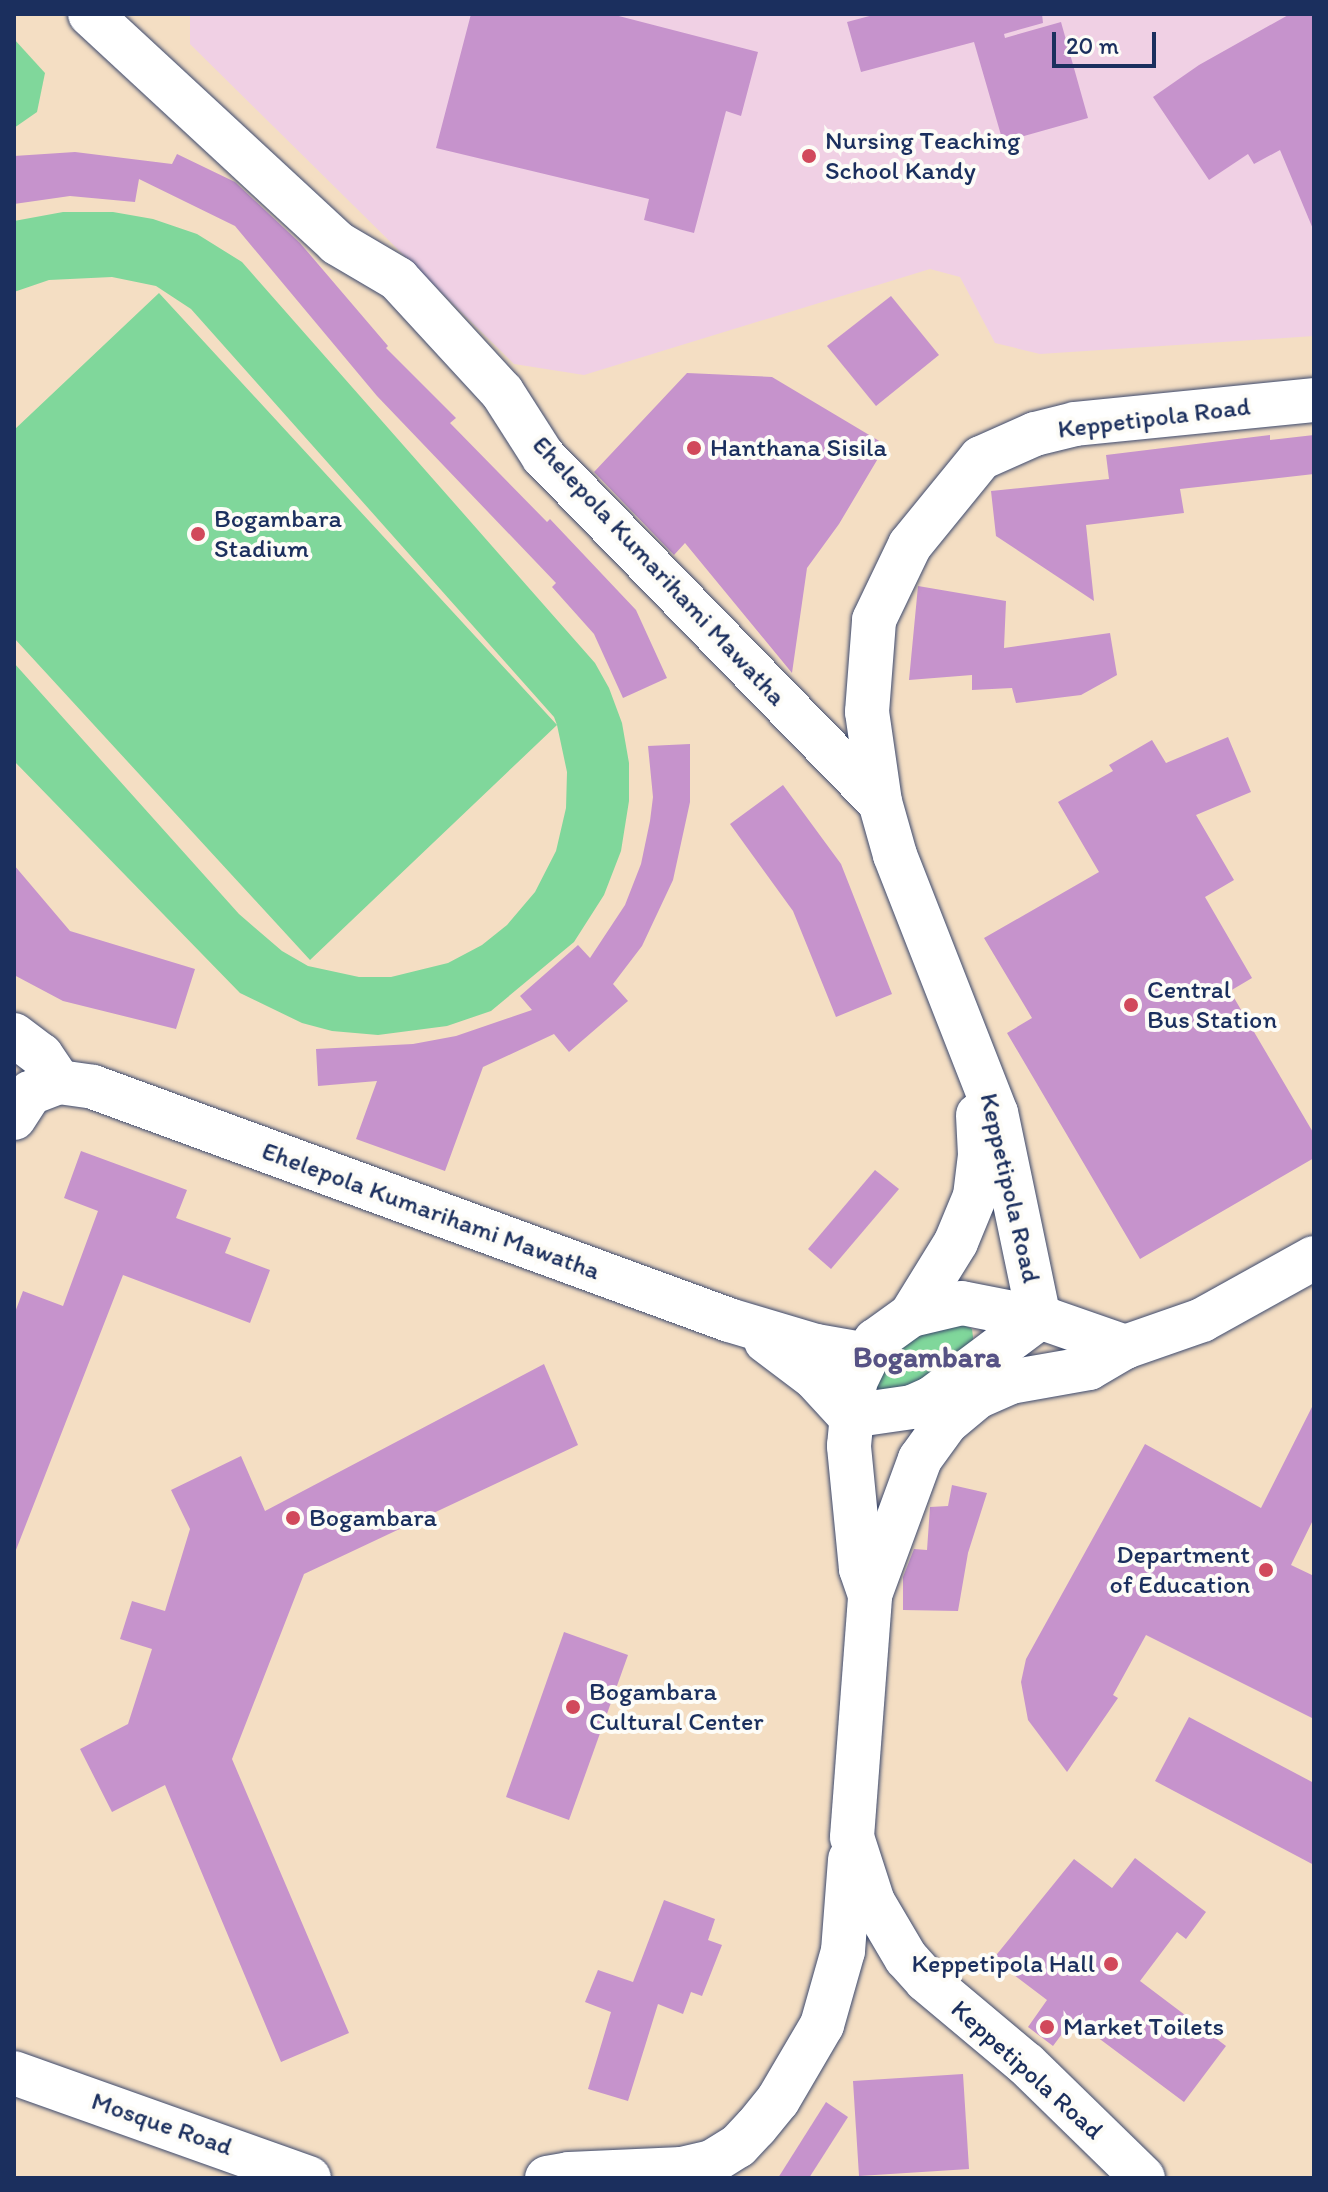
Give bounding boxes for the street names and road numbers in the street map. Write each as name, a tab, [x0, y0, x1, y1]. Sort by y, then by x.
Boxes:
street label: Keppetipola Road	[1056, 391, 1252, 445]
street label: Ehelepola Kumarihami Mawatha	[525, 429, 793, 713]
street label: Keppetipola Road	[973, 1090, 1047, 1286]
street label: Ehelepola Kumarihami Mawatha	[257, 1135, 605, 1287]
street label: Keppetipola Road	[945, 1994, 1109, 2146]
street label: Mosque Road	[87, 2085, 237, 2163]

